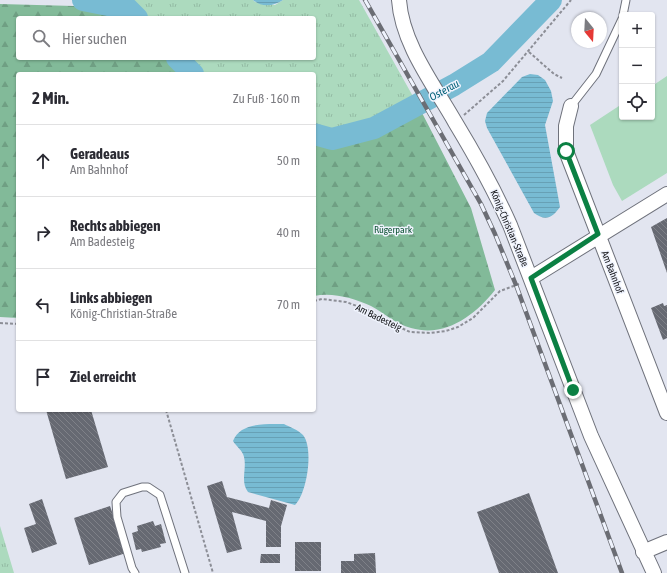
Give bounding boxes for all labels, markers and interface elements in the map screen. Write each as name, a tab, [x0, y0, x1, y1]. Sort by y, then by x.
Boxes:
north arrow	[571, 12, 607, 48]
map controls	[619, 12, 655, 120]
button: +	[619, 12, 655, 48]
search box	[16, 16, 316, 60]
icon: search	[30, 27, 52, 49]
text: Hier suchen	[62, 30, 127, 47]
button: −	[619, 48, 655, 84]
water label: Osterau	[427, 77, 461, 103]
button: locate	[619, 84, 655, 120]
text: 2 Min.	[32, 88, 69, 108]
text: Zu Fuß · 160 m	[233, 91, 300, 106]
route start	[557, 142, 575, 160]
text: Geradeaus	[70, 145, 129, 162]
icon: ahead	[32, 150, 54, 172]
text: 50 m	[277, 153, 300, 168]
text: Am Bahnhof	[70, 162, 128, 177]
street label: König-Christian-Straße	[488, 188, 531, 269]
text: Rechts abbiegen	[70, 217, 160, 234]
icon: right	[32, 222, 54, 244]
park label: Rügerpark	[374, 224, 413, 235]
text: 40 m	[277, 225, 300, 240]
text: Am Badesteig	[70, 234, 134, 249]
street label: Am Bahnhof	[599, 249, 626, 295]
text: Links abbiegen	[70, 289, 152, 306]
icon: left	[32, 294, 54, 316]
text: 70 m	[277, 297, 300, 312]
street label: Am Badesteig	[354, 302, 404, 334]
text: König-Christian-Straße	[70, 306, 177, 321]
icon: arrive	[32, 366, 54, 388]
text: Ziel erreicht	[70, 368, 136, 385]
route end	[564, 381, 582, 399]

